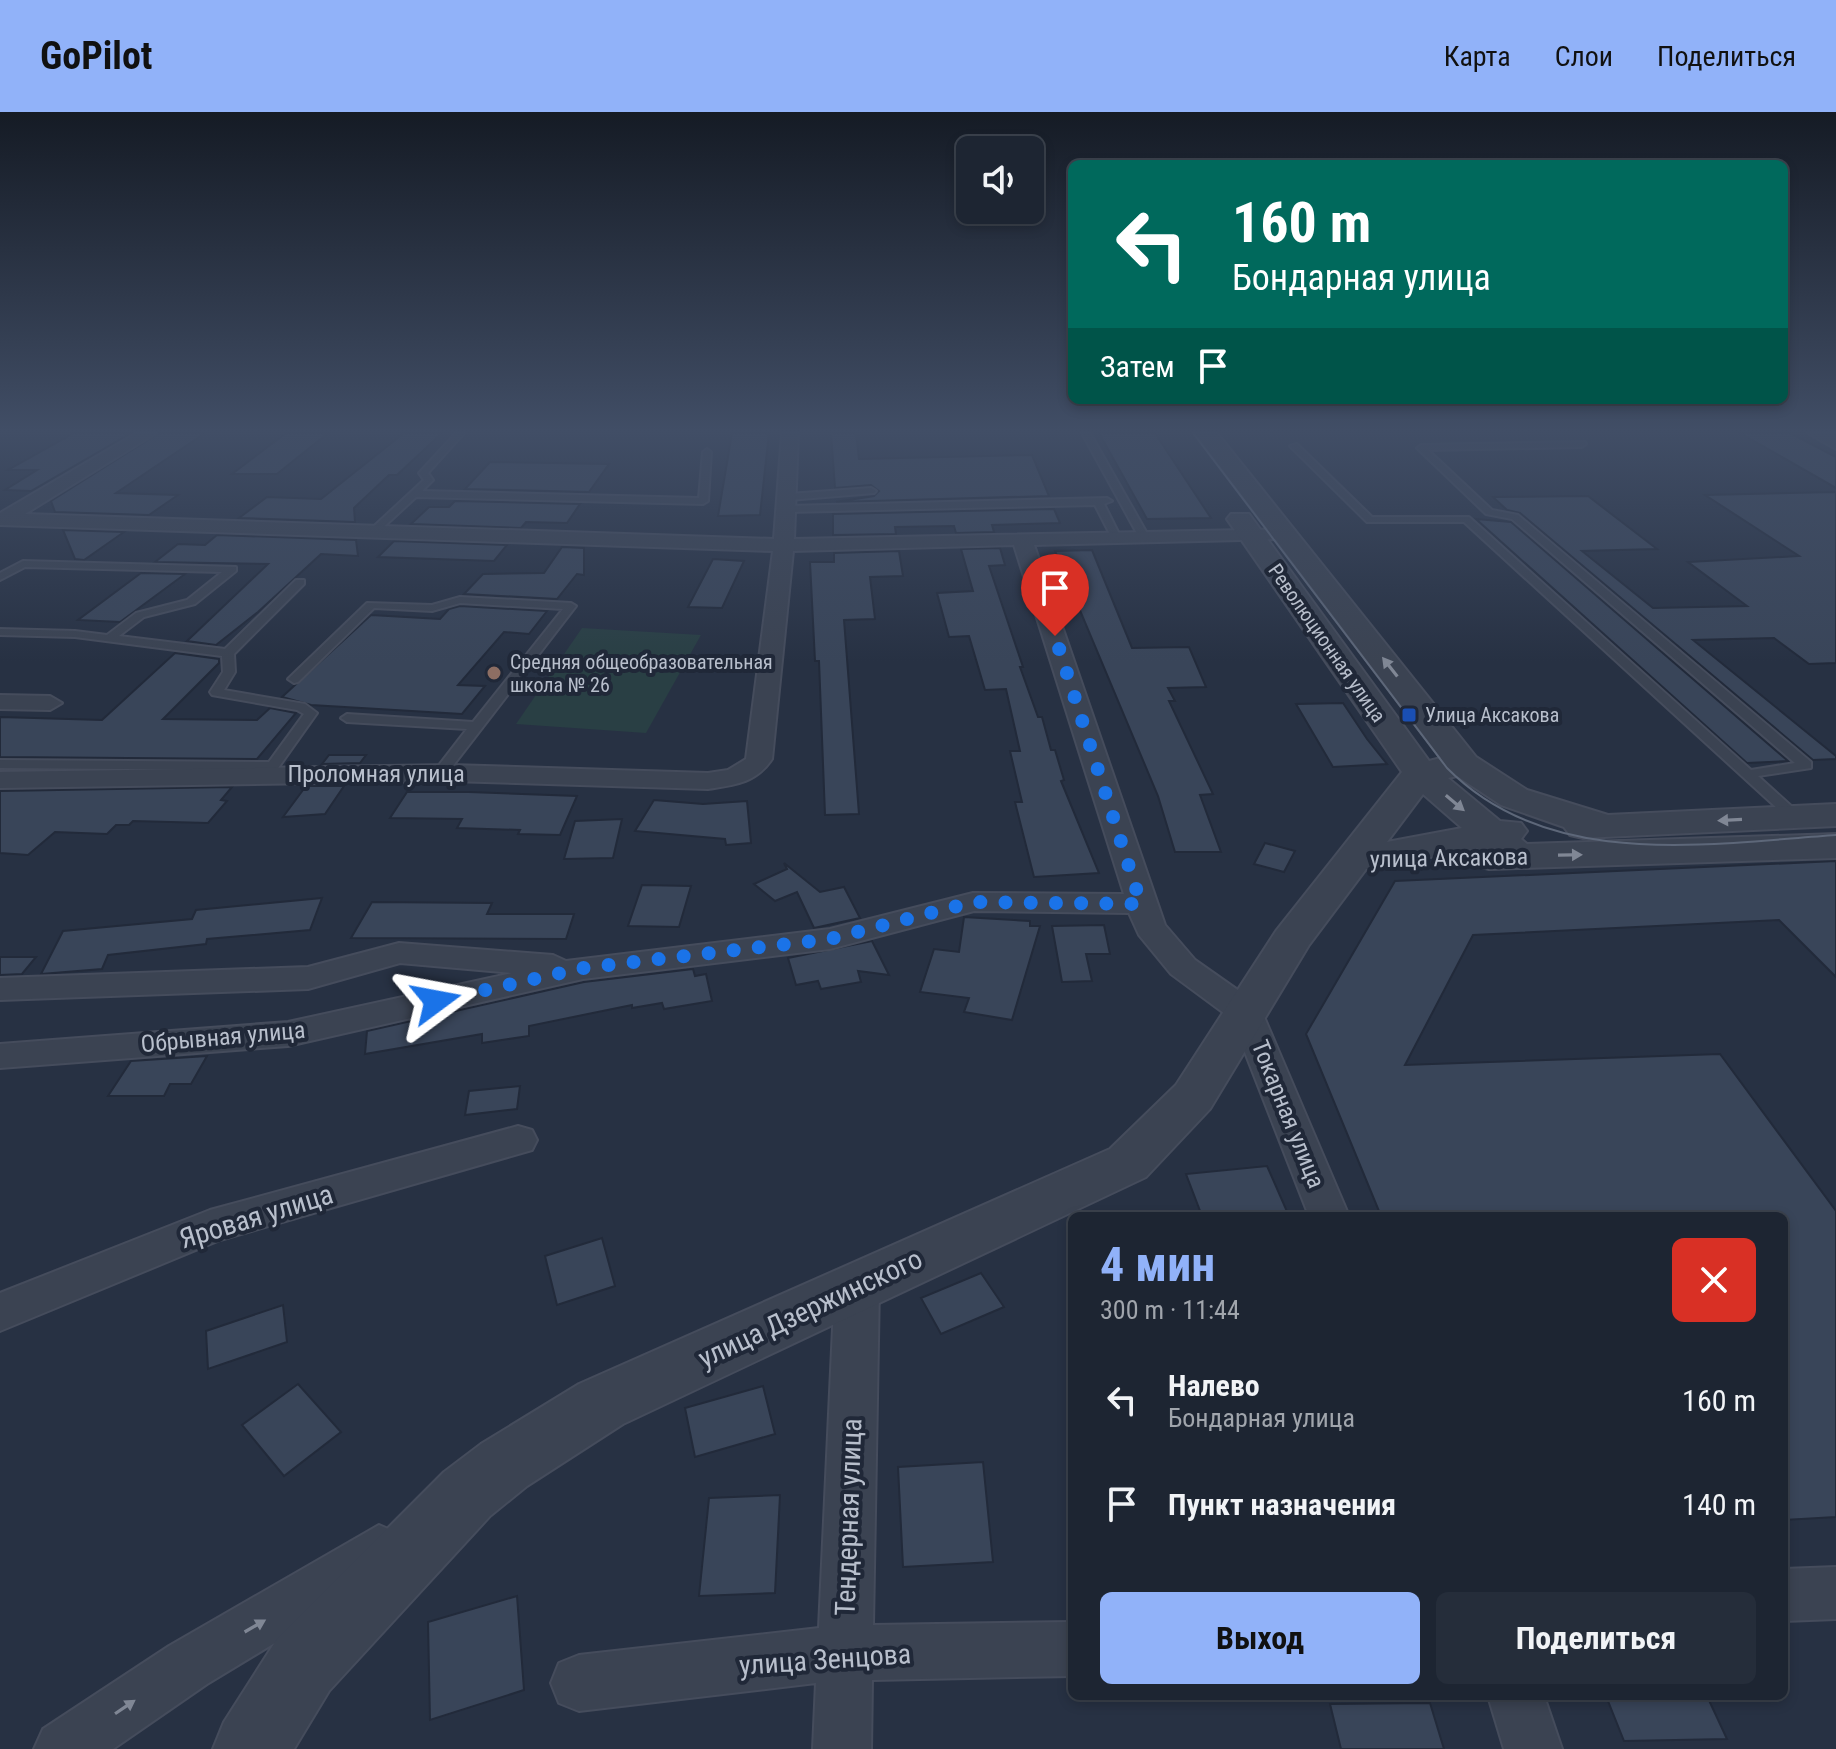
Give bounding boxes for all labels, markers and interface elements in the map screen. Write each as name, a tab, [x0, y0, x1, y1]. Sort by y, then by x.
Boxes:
text: GoPilot	[40, 34, 152, 78]
text: Карта	[1444, 40, 1511, 73]
text: Слои	[1555, 40, 1613, 73]
text: Поделиться	[1657, 40, 1796, 73]
map controls	[956, 136, 1044, 224]
button: sound	[956, 136, 1044, 224]
text: 160 m	[1232, 190, 1371, 256]
icon: left	[1100, 192, 1204, 296]
text: Бондарная улица	[1232, 257, 1491, 299]
icon: arrive	[1191, 344, 1235, 388]
text: Затем	[1100, 349, 1175, 384]
pin	[1021, 554, 1089, 636]
street label: Революционная улица	[1263, 559, 1391, 727]
icon: arrive	[1033, 566, 1077, 610]
place label: Средняя общеобразовательная школа № 26	[510, 650, 773, 697]
one-way arrow	[1382, 657, 1399, 677]
marker: Средняя общеобразовательная школа № 26	[485, 664, 503, 682]
place label: Улица Аксакова	[1425, 703, 1559, 727]
marker: Улица Аксакова	[1400, 706, 1418, 724]
street label: Проломная улица	[287, 760, 465, 788]
one-way arrow	[1445, 794, 1465, 811]
one-way arrow	[1717, 813, 1742, 826]
street label: улица Аксакова	[1370, 843, 1528, 873]
one-way arrow	[1558, 849, 1583, 862]
position arrow	[394, 959, 478, 1043]
street label: Обрывная улица	[140, 1016, 306, 1058]
street label: Токарная улица	[1246, 1036, 1330, 1192]
street label: Яровая улица	[175, 1177, 337, 1255]
text: 4 мин	[1100, 1236, 1215, 1293]
button: close	[1672, 1238, 1756, 1322]
street label: улица Дзержинского	[693, 1242, 927, 1375]
text: 300 m · 11:44	[1100, 1295, 1240, 1325]
text: Налево	[1168, 1368, 1260, 1403]
icon: left	[1100, 1378, 1144, 1422]
text: 160 m	[1682, 1383, 1756, 1418]
text: Бондарная улица	[1168, 1403, 1355, 1433]
street label: Тендерная улица	[829, 1418, 868, 1616]
icon: arrive	[1100, 1482, 1144, 1526]
text: Пункт назначения	[1168, 1487, 1396, 1522]
text: 140 m	[1682, 1487, 1756, 1522]
button: Выход	[1100, 1592, 1420, 1684]
button: Поделиться	[1436, 1592, 1756, 1684]
one-way arrow	[244, 1619, 266, 1633]
street label: улица Зенцова	[738, 1637, 912, 1682]
one-way arrow	[115, 1700, 136, 1715]

